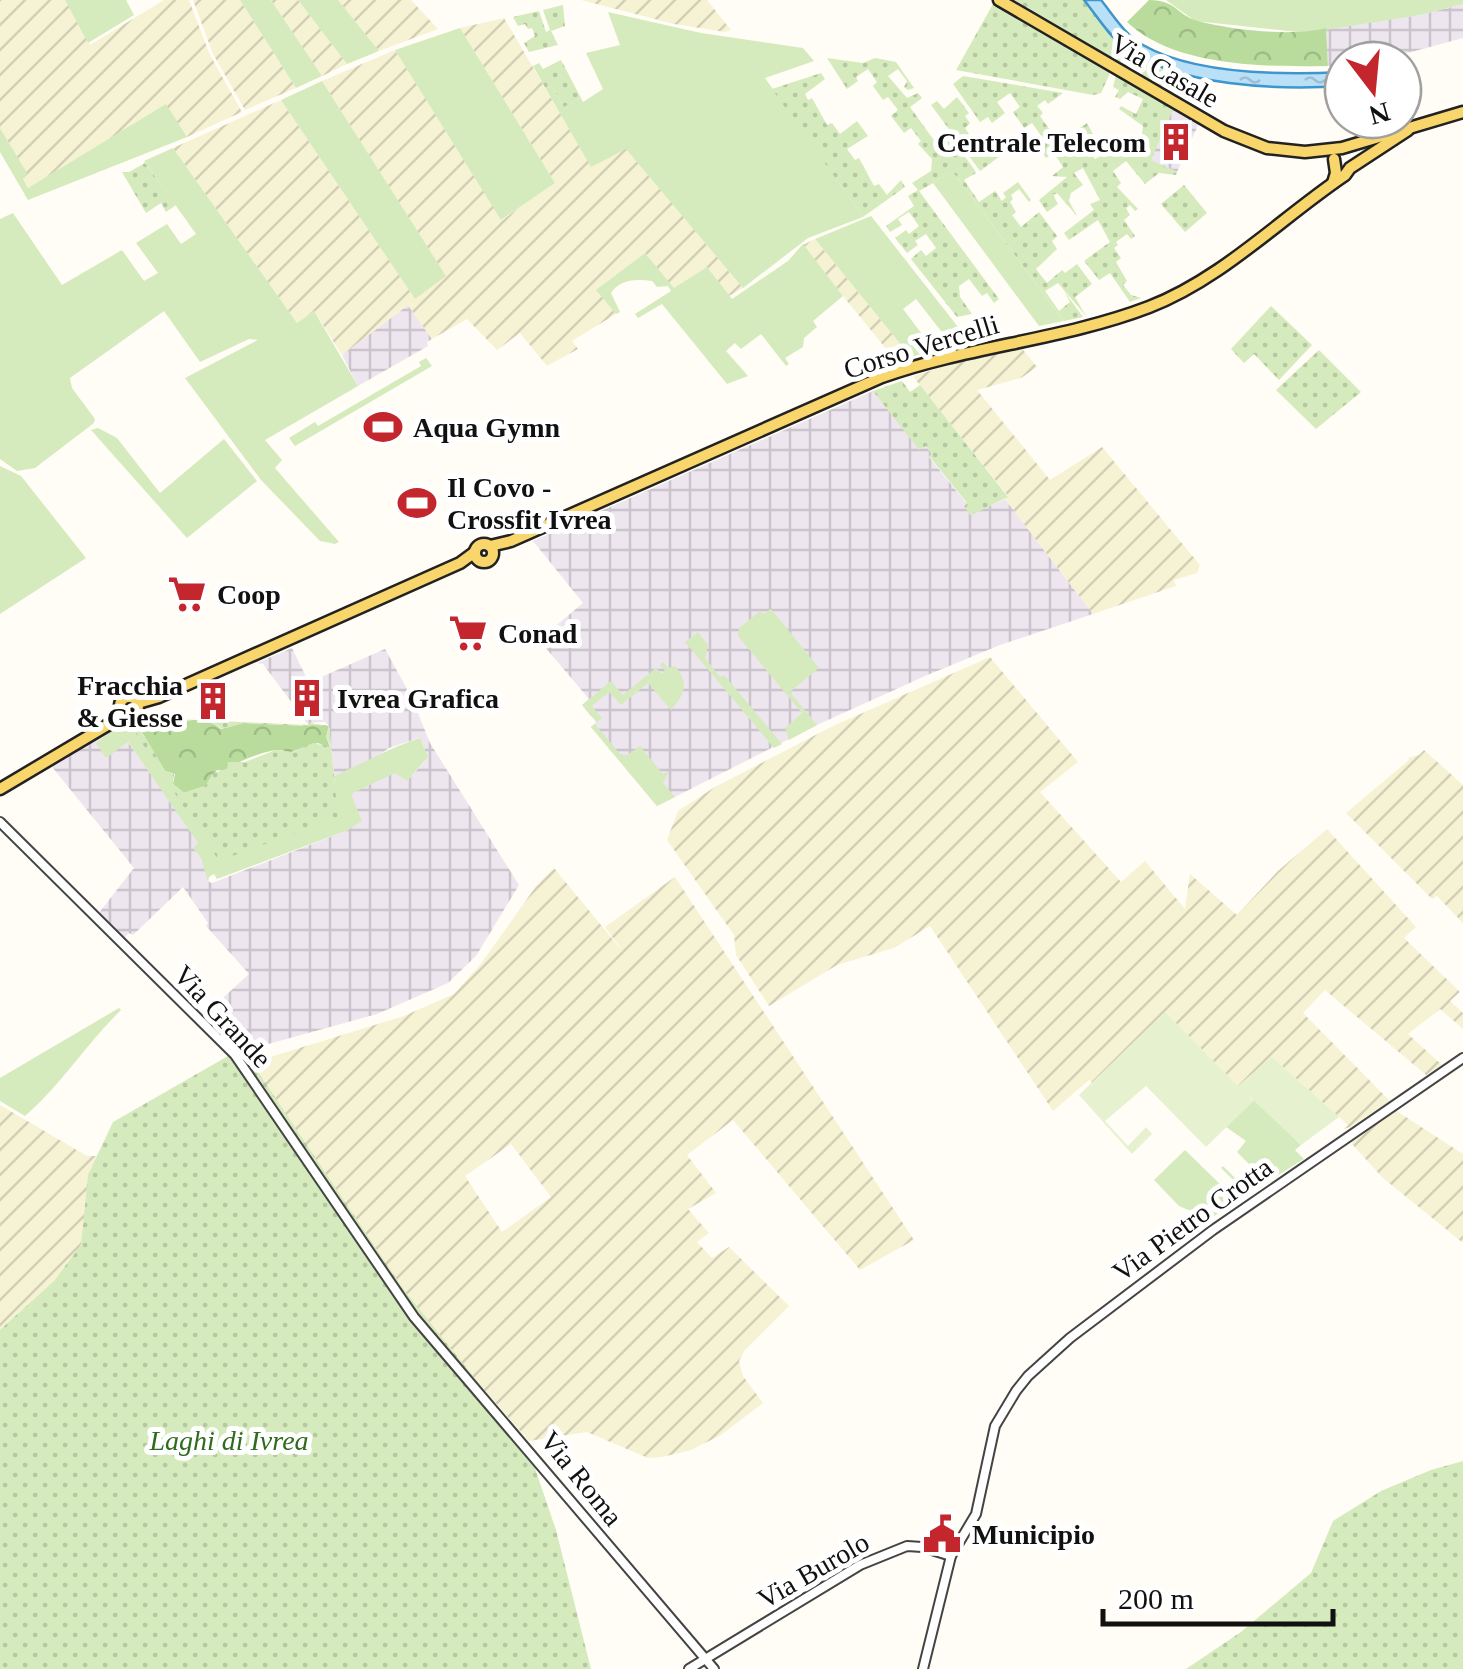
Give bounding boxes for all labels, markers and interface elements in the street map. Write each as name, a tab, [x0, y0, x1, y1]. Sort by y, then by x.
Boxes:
street label: Via Casale	[1105, 27, 1225, 114]
north arrow	[1323, 40, 1423, 140]
text: N	[1366, 96, 1394, 131]
building icon: Centrale Telecom	[1155, 121, 1197, 163]
place label: Centrale Telecom	[937, 127, 1146, 158]
street label: Corso Vercelli	[840, 308, 1003, 385]
sports icon: Aqua Gymn	[362, 406, 404, 448]
place label: Aqua Gymn	[413, 412, 560, 443]
place label: Il Covo - Crossfit Ivrea	[447, 472, 612, 535]
sports icon: Il Covo - Crossfit Ivrea	[396, 482, 438, 524]
supermarket icon: Coop	[166, 573, 208, 615]
place label: Coop	[217, 579, 281, 610]
supermarket icon: Conad	[447, 612, 489, 654]
place label: Conad	[498, 618, 578, 649]
place label: Fracchia & Giesse	[76, 670, 183, 733]
building icon: Ivrea Grafica	[286, 677, 328, 719]
building icon: Fracchia & Giesse	[192, 680, 234, 722]
place label: Ivrea Grafica	[337, 683, 499, 714]
street label: Via Grande	[168, 959, 278, 1074]
street label: Via Pietro Crotta	[1106, 1151, 1279, 1288]
park label: Laghi di Ivrea	[148, 1425, 309, 1456]
street label: Via Roma	[534, 1425, 629, 1532]
public building icon: Municipio	[921, 1513, 963, 1555]
place label: Municipio	[972, 1519, 1095, 1550]
street label: Via Burolo	[752, 1526, 874, 1615]
scale bar	[1103, 1564, 1333, 1626]
text: 200 m	[1118, 1582, 1194, 1615]

